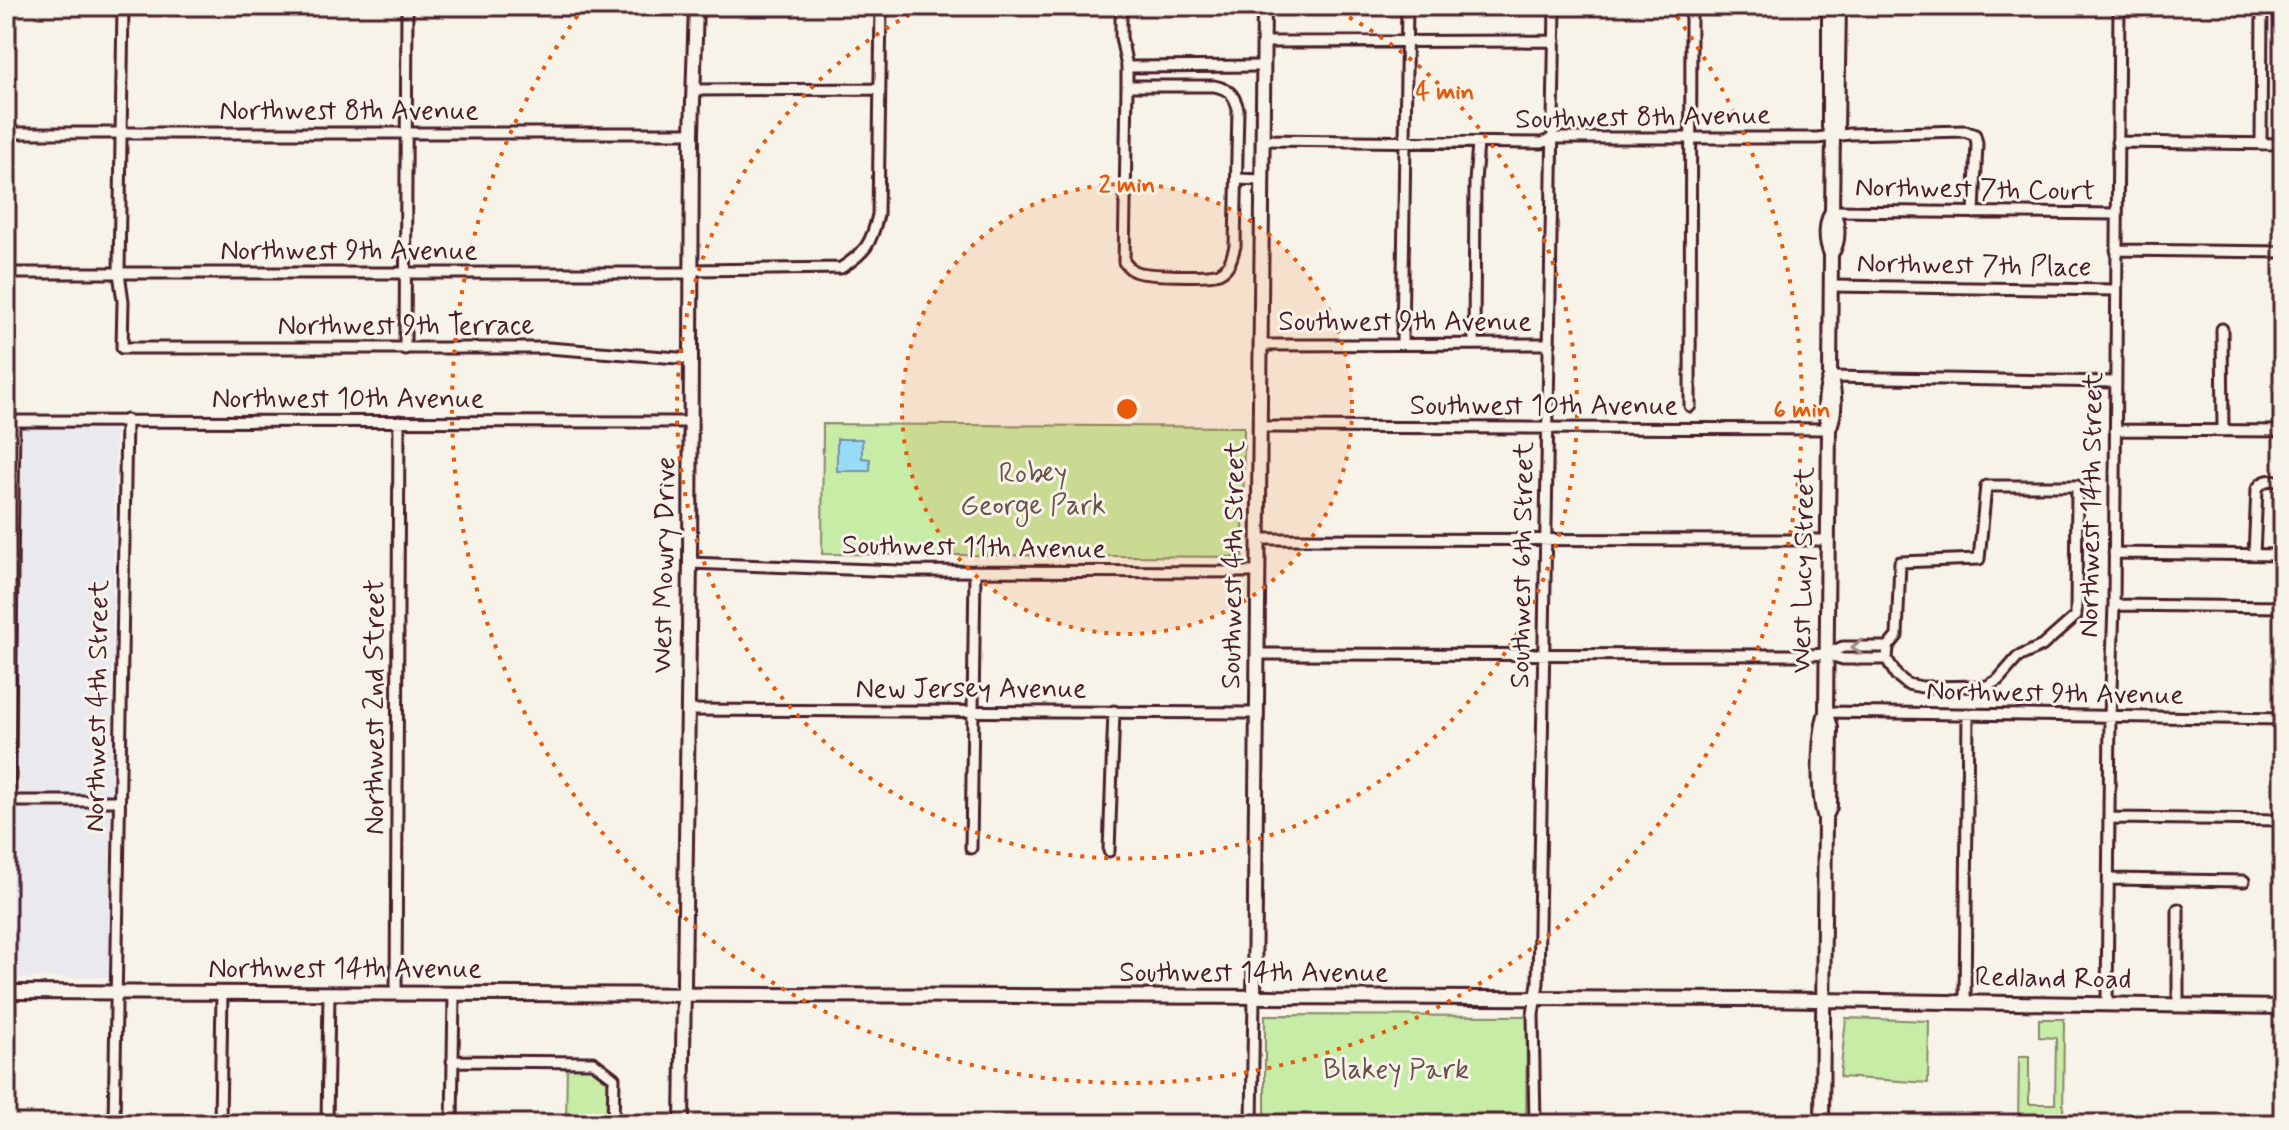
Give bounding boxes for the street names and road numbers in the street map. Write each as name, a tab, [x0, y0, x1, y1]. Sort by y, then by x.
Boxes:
street label: Northwest 8th Avenue	[219, 93, 479, 130]
street label: Southwest 8th Avenue	[1515, 97, 1771, 139]
street label: Northwest 7th Court	[1854, 169, 2096, 211]
street label: Northwest 9th Avenue	[220, 233, 478, 270]
street label: Northwest 7th Place	[1856, 245, 2092, 287]
street label: Southwest 9th Avenue	[1278, 304, 1532, 341]
street label: Northwest 9th Terrace	[278, 308, 534, 345]
street label: Northwest 14th Street	[2071, 371, 2113, 638]
street label: Northwest 10th Avenue	[212, 381, 484, 418]
street label: Southwest 10th Avenue	[1410, 388, 1678, 425]
street label: Southwest 4th Street	[1213, 440, 1255, 690]
street label: Southwest 6th Street	[1502, 441, 1544, 689]
street label: West Mowry Drive	[645, 456, 685, 674]
street label: West Lucy Street	[1784, 466, 1824, 674]
street label: Southwest 11th Avenue	[842, 527, 1106, 569]
street label: Northwest 4th Street	[77, 579, 119, 833]
street label: Northwest 2nd Street	[357, 579, 394, 835]
street label: New Jersey Avenue	[855, 671, 1087, 708]
street label: Northwest 9th Avenue	[1926, 673, 2184, 715]
street label: Northwest 14th Avenue	[208, 951, 482, 988]
street label: Southwest 14th Avenue	[1119, 955, 1389, 992]
street label: Redland Road	[1974, 959, 2132, 999]

